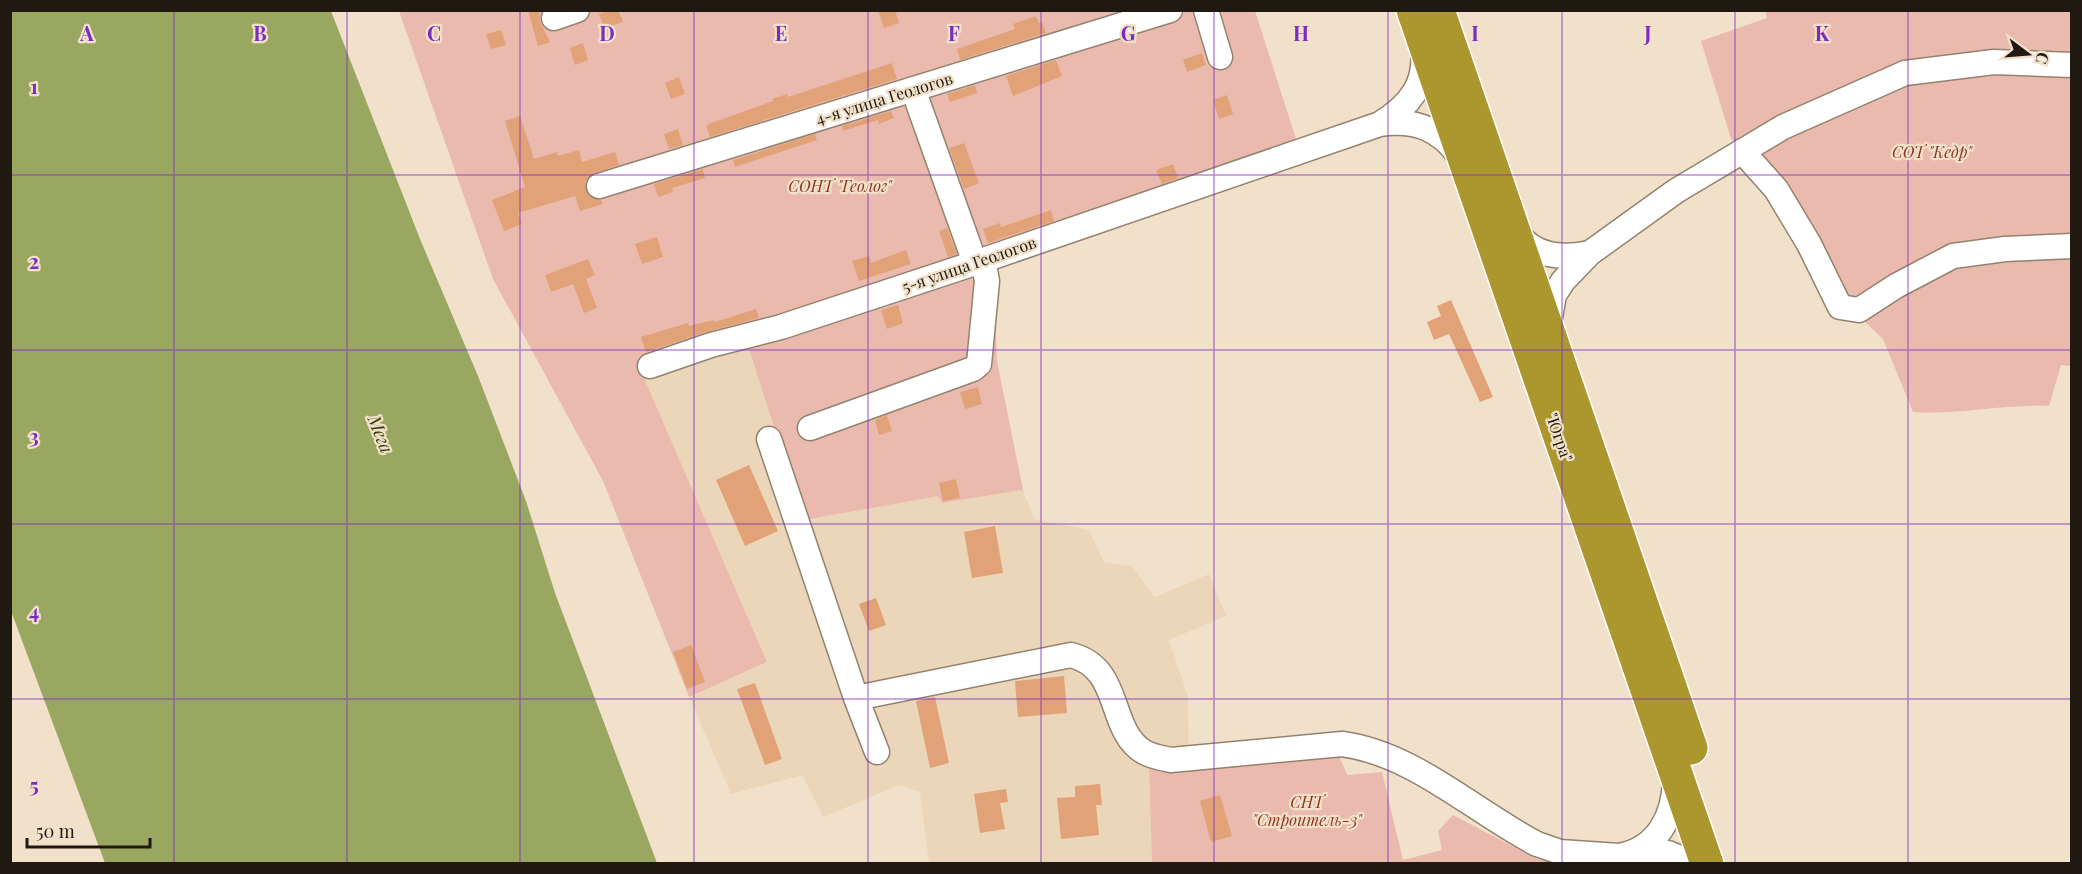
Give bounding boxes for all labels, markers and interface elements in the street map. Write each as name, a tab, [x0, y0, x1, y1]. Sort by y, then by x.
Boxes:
text: A	[79, 19, 94, 46]
text: B	[253, 19, 267, 46]
text: C	[427, 19, 441, 46]
text: D	[599, 19, 615, 46]
text: E	[775, 19, 787, 46]
text: F	[948, 19, 960, 46]
text: G	[1121, 19, 1136, 46]
text: H	[1293, 19, 1309, 46]
text: I	[1471, 19, 1479, 46]
text: J	[1643, 19, 1652, 46]
text: K	[1815, 19, 1830, 46]
north arrow	[1998, 24, 2058, 84]
text: С	[2031, 50, 2055, 67]
street label: 4-я улица Геологов	[813, 67, 955, 129]
text: 1	[30, 72, 38, 99]
park label: СОТ "Кедр"	[1892, 141, 1973, 162]
park label: СОНТ "Геолог"	[788, 175, 893, 196]
street label: 5-я улица Геологов	[899, 231, 1039, 297]
text: 2	[29, 247, 39, 274]
street label: "Югра"	[1542, 410, 1578, 464]
water label: Мега	[362, 411, 399, 457]
text: 3	[29, 422, 39, 449]
text: 4	[29, 597, 39, 624]
text: 5	[29, 771, 39, 798]
park label: СНТ "Строитель-3"	[1252, 791, 1363, 830]
scale bar	[27, 811, 150, 849]
text: 50 m	[36, 819, 75, 843]

